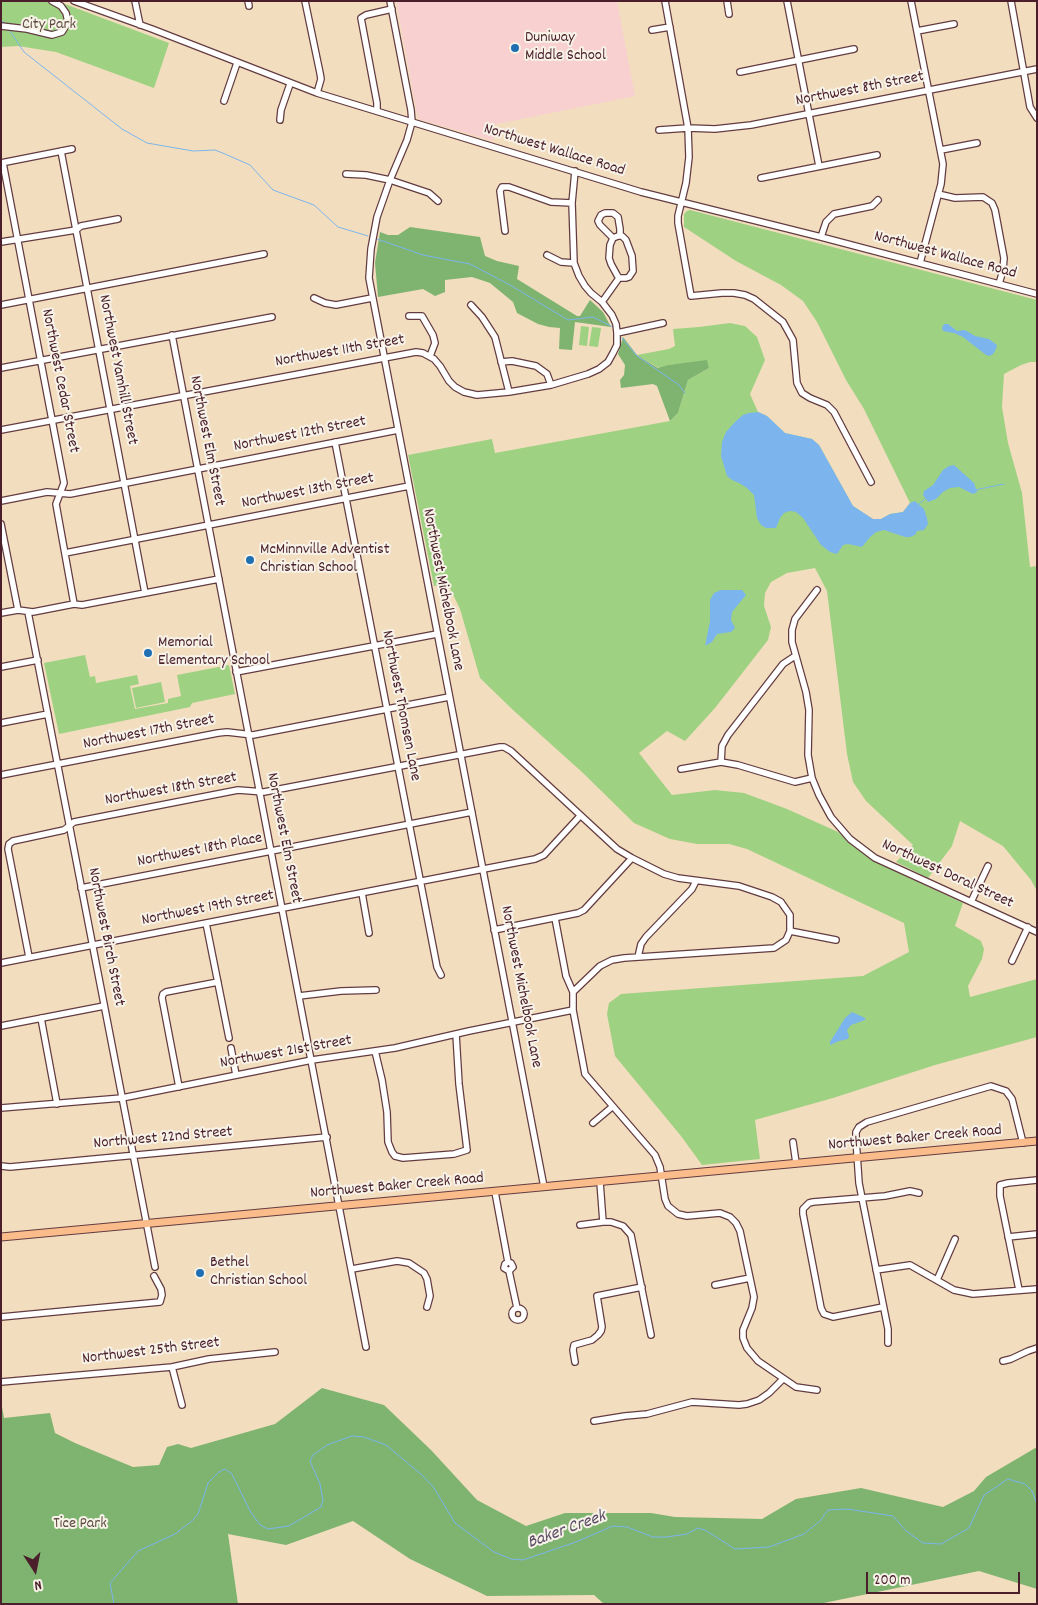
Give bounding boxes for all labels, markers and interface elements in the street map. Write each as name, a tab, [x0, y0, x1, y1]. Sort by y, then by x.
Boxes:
park label: City Park	[22, 16, 76, 36]
place label: Duniway Middle School	[525, 29, 606, 67]
marker: Duniway Middle School	[509, 42, 521, 54]
street label: Northwest 8th Street	[794, 68, 926, 112]
street label: Northwest Wallace Road	[481, 120, 627, 182]
street label: Northwest Wallace Road	[872, 228, 1018, 284]
street label: Northwest Yamhill Street	[93, 293, 141, 447]
street label: Northwest Cedar Street	[36, 307, 82, 455]
street label: Northwest 11th Street	[274, 331, 406, 373]
street label: Northwest Elm Street	[184, 374, 228, 508]
street label: Northwest 12th Street	[232, 413, 368, 457]
street label: Northwest 13th Street	[240, 470, 376, 514]
street label: Northwest Michelbook Lane	[417, 507, 467, 673]
place label: McMinnville Adventist Christian School	[260, 541, 390, 579]
marker: McMinnville Adventist Christian School	[244, 554, 256, 566]
street label: Northwest Thomsen Lane	[376, 629, 424, 783]
place label: Memorial Elementary School	[158, 634, 270, 672]
marker: Memorial Elementary School	[142, 647, 154, 659]
street label: Northwest 17th Street	[82, 711, 216, 755]
street label: Northwest 18th Street	[104, 769, 238, 811]
street label: Northwest Elm Street	[261, 771, 305, 905]
street label: Northwest 18th Place	[136, 829, 264, 873]
street label: Northwest Doral Street	[878, 836, 1016, 914]
street label: Northwest Birch Street	[82, 866, 128, 1008]
street label: Northwest 19th Street	[140, 887, 276, 931]
street label: Northwest Michelbook Lane	[495, 904, 545, 1070]
street label: Northwest 21st Street	[219, 1032, 353, 1074]
street label: Northwest Baker Creek Road	[827, 1122, 1003, 1156]
street label: Northwest 22nd Street	[93, 1123, 233, 1155]
street label: Northwest Baker Creek Road	[309, 1170, 485, 1204]
place label: Bethel Christian School	[210, 1254, 307, 1292]
marker: Bethel Christian School	[194, 1267, 206, 1279]
street label: Northwest 25th Street	[81, 1334, 221, 1370]
water label: Baker Creek	[525, 1507, 609, 1555]
park label: Tice Park	[53, 1515, 107, 1535]
north arrow	[10, 1545, 60, 1595]
scale bar	[868, 1562, 1022, 1594]
text: 200 m	[874, 1570, 911, 1592]
text: N	[33, 1574, 43, 1595]

